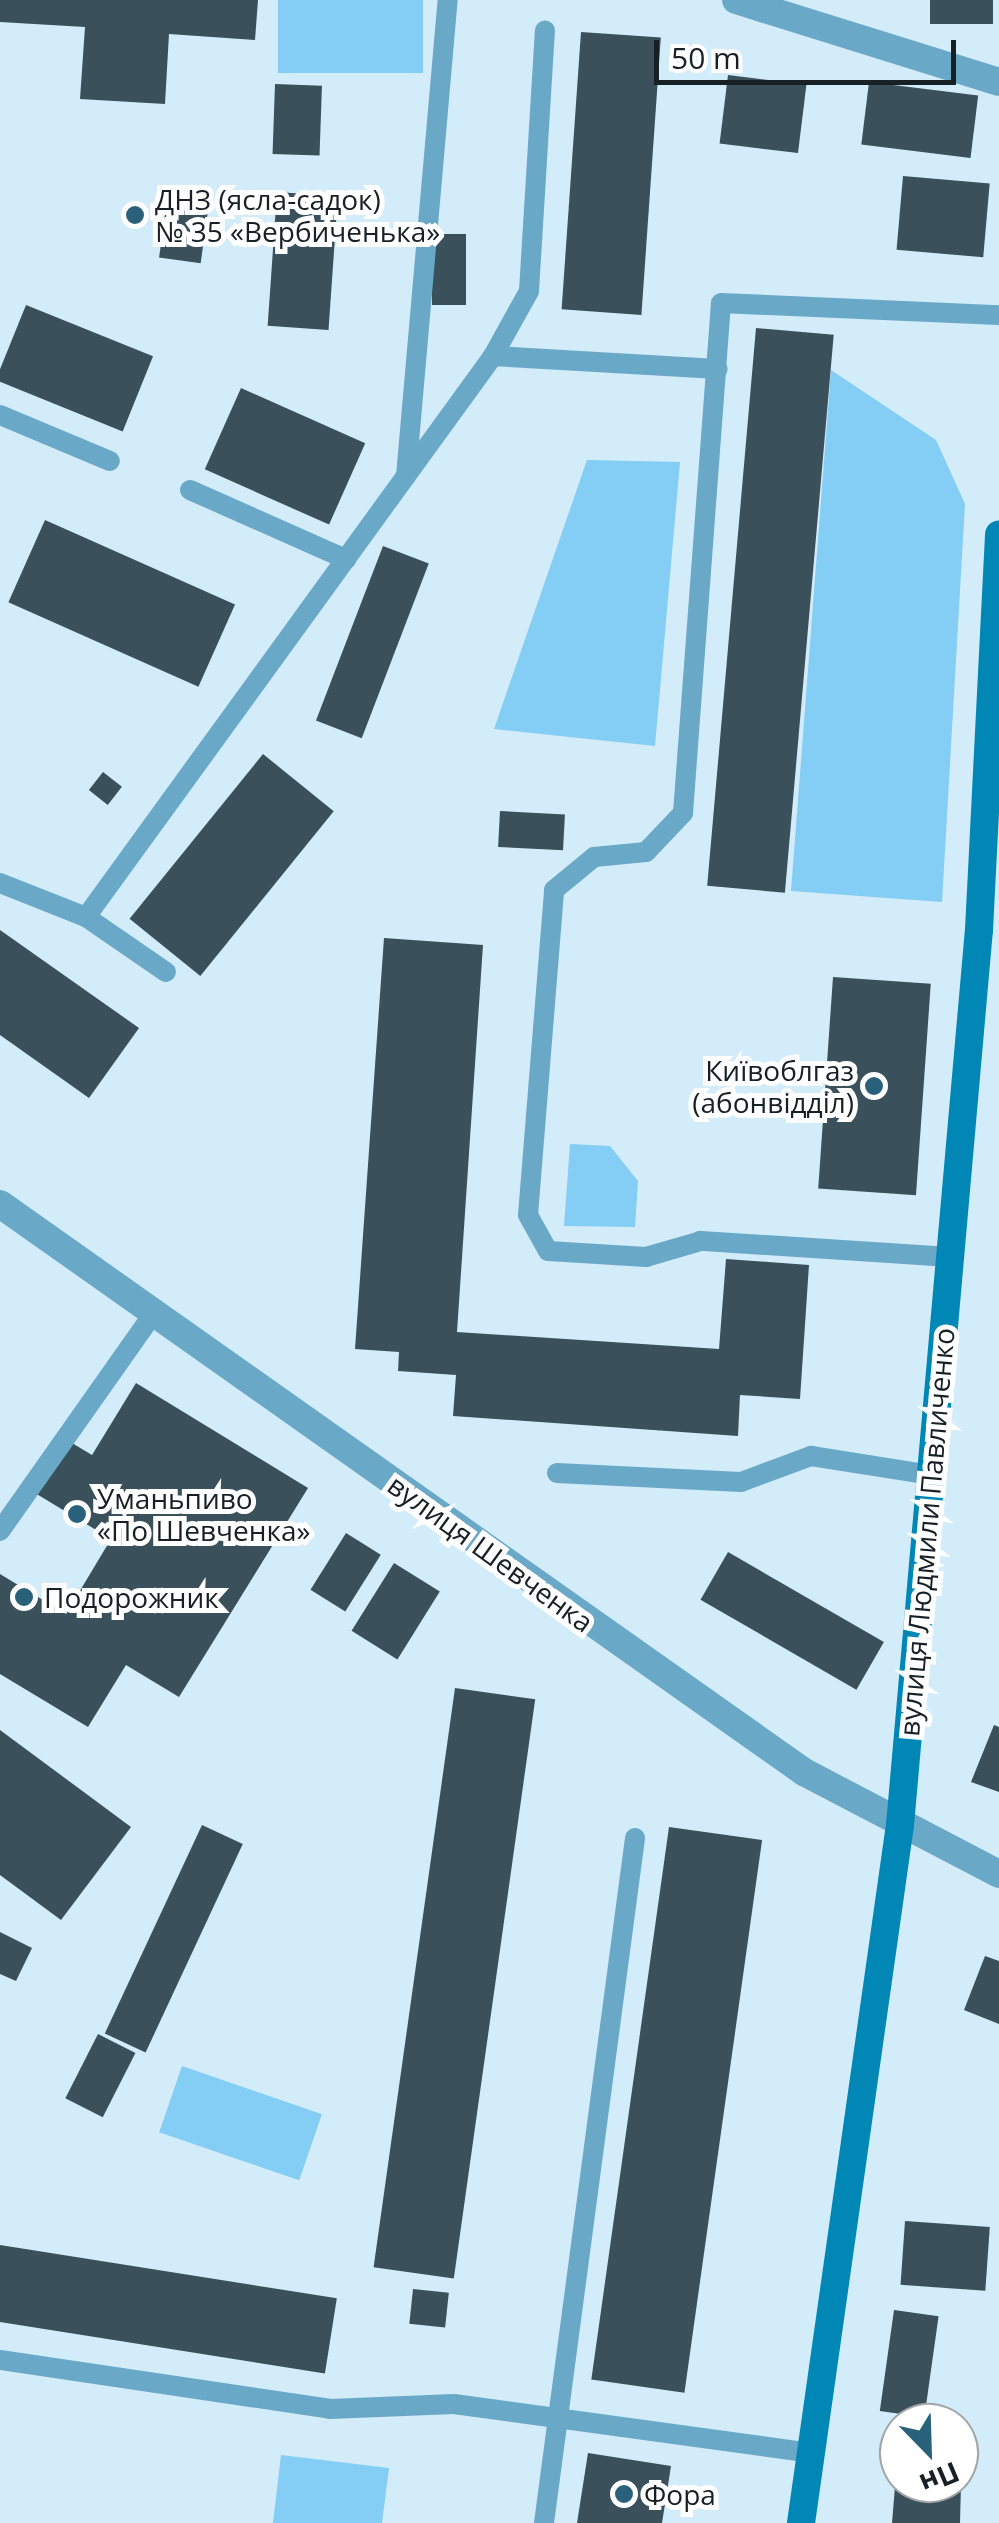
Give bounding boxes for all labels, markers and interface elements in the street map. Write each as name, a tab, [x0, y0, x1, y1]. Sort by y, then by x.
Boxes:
scale bar	[659, 20, 962, 82]
text: 50 m	[671, 37, 741, 78]
place label: ДНЗ (ясла-садок) № 35 «Вербиченька»	[155, 182, 440, 248]
marker: ДНЗ (ясла-садок) № 35 «Вербиченька»	[124, 204, 146, 226]
place label: Київоблгаз (абонвідділ)	[692, 1053, 854, 1119]
marker: Київоблгаз (абонвідділ)	[863, 1075, 885, 1097]
street label: вулиця Людмили Павличенко	[891, 1326, 961, 1738]
street label: вулиця Шевченка	[382, 1467, 600, 1639]
place label: Уманьпиво «По Шевченка»	[97, 1481, 310, 1547]
marker: Уманьпиво «По Шевченка»	[66, 1503, 88, 1525]
place label: Подорожник	[44, 1580, 219, 1614]
marker: Подорожник	[13, 1586, 35, 1608]
north arrow	[879, 2403, 979, 2503]
text: Пн	[914, 2454, 966, 2504]
place label: Фора	[644, 2477, 716, 2511]
marker: Фора	[613, 2483, 635, 2505]

